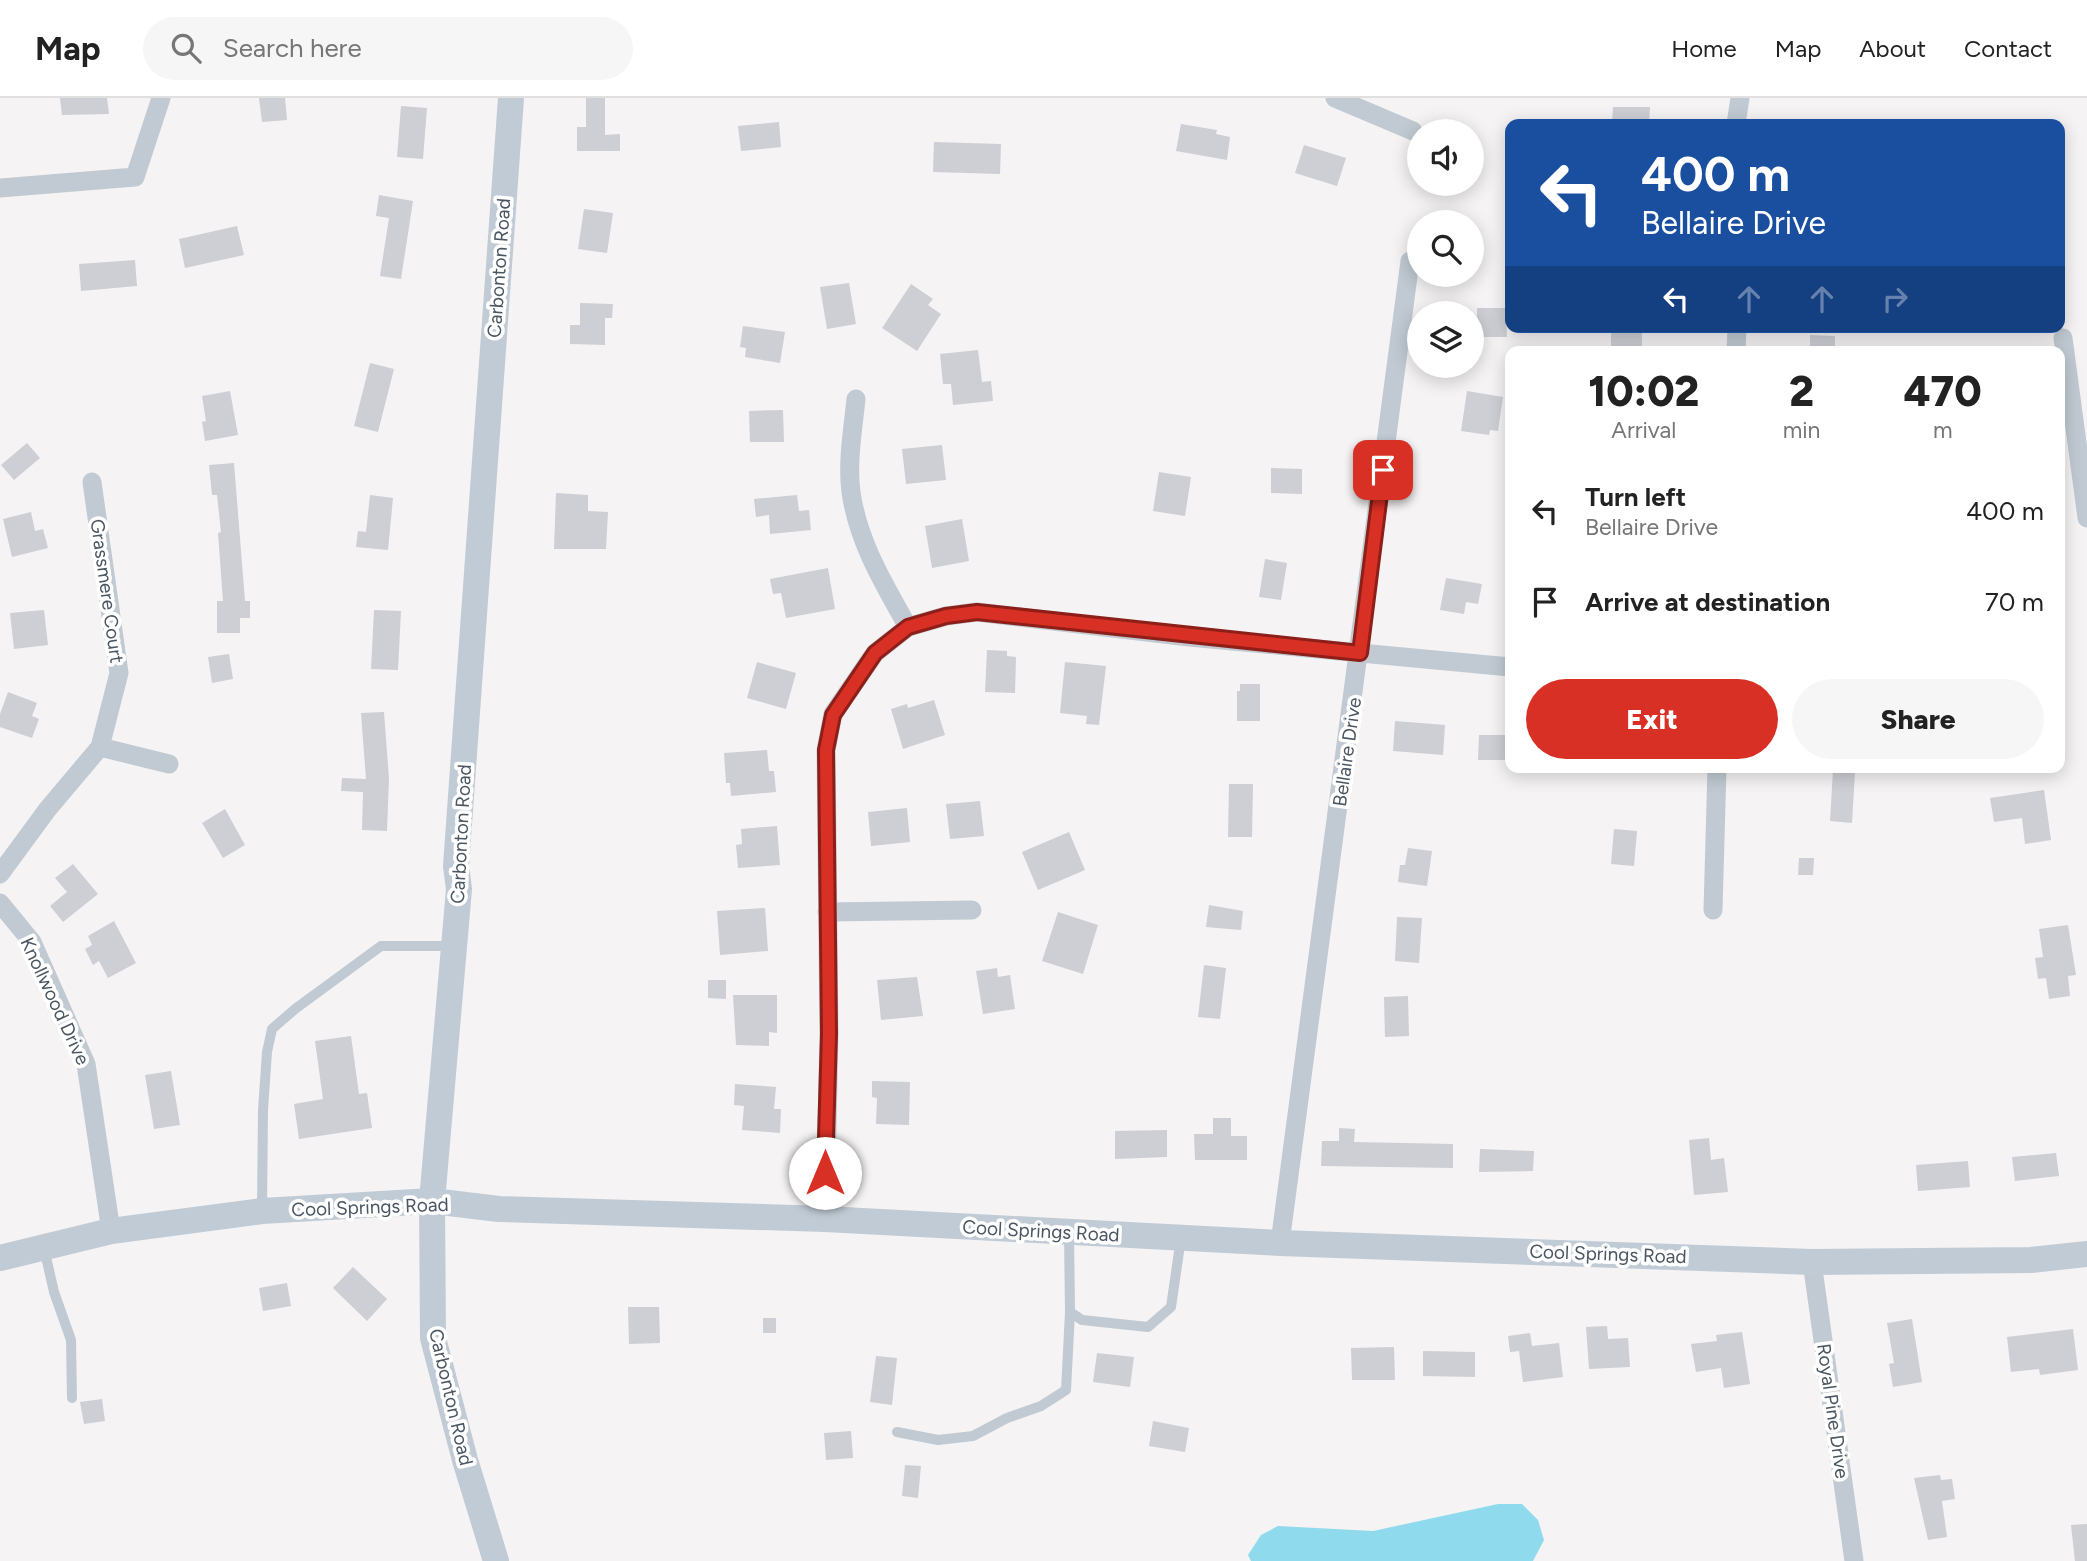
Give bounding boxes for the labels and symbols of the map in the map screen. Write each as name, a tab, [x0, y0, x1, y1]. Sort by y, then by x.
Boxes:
street label: Carbonton Road	[483, 197, 515, 339]
pin	[1353, 440, 1413, 500]
street label: Grassmere Court	[86, 517, 128, 665]
street label: Bellaire Drive	[1328, 696, 1366, 808]
street label: Carbonton Road	[446, 764, 476, 904]
street label: Knollwood Drive	[15, 934, 95, 1068]
position arrow	[788, 1136, 862, 1210]
street label: Cool Springs Road	[291, 1193, 449, 1221]
street label: Cool Springs Road	[962, 1215, 1120, 1247]
street label: Cool Springs Road	[1529, 1240, 1687, 1268]
street label: Carbonton Road	[424, 1326, 478, 1468]
street label: Royal Pine Drive	[1812, 1342, 1854, 1480]

